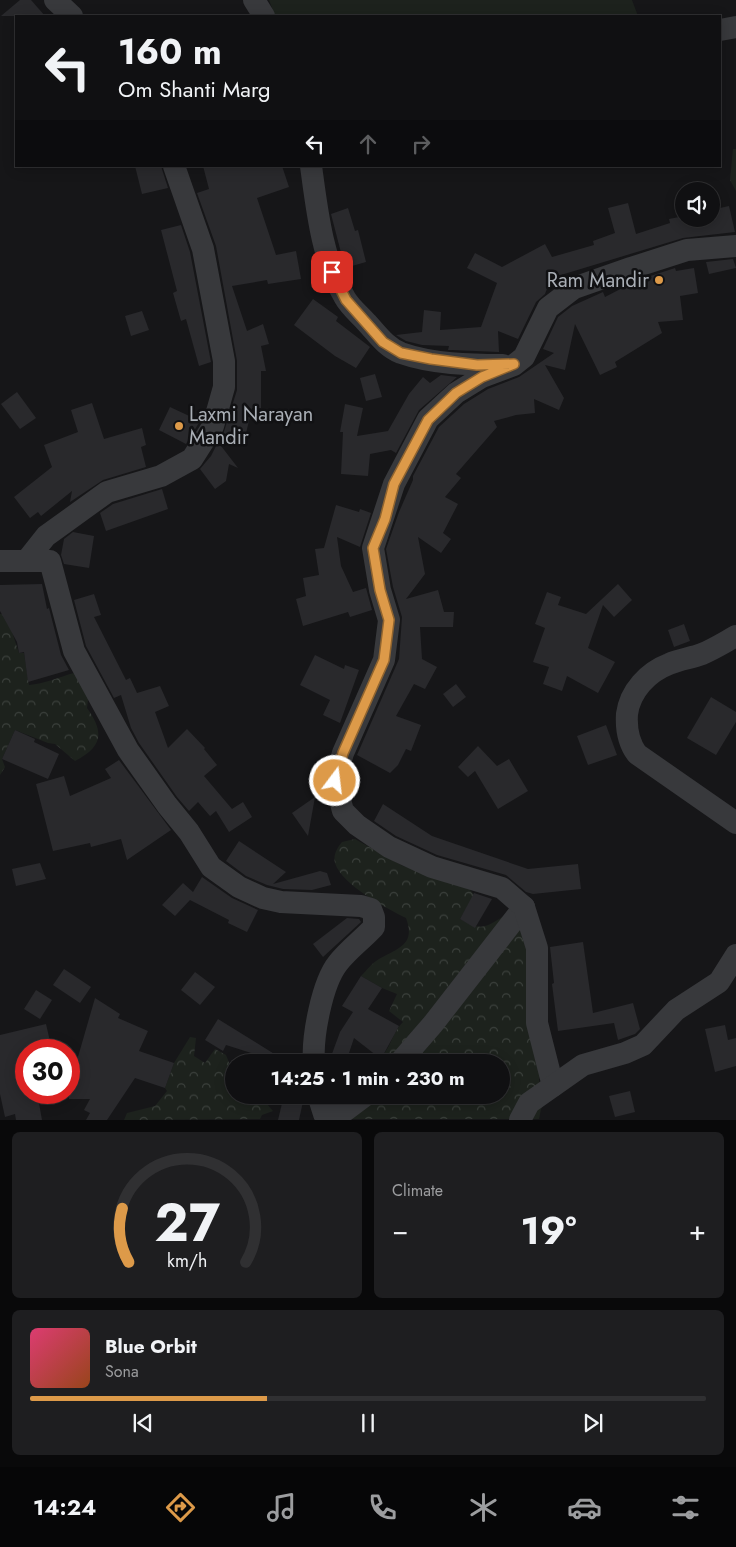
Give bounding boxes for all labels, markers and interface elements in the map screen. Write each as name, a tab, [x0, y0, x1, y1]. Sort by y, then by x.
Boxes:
text: 160 m	[118, 27, 222, 77]
icon: left	[35, 35, 100, 100]
text: Om Shanti Marg	[118, 73, 271, 105]
icon: left	[301, 130, 329, 158]
icon: ahead	[354, 130, 382, 158]
icon: right	[407, 130, 435, 158]
map controls	[675, 182, 720, 227]
button: sound	[675, 182, 720, 227]
pin	[311, 251, 353, 293]
icon: arrive	[318, 258, 346, 286]
place label: Ram Mandir	[547, 266, 649, 295]
marker: Ram Mandir	[653, 274, 665, 286]
place label: Laxmi Narayan Mandir	[189, 400, 313, 452]
marker: Laxmi Narayan Mandir	[173, 420, 185, 432]
position arrow	[308, 754, 360, 806]
speed limit sign: 30	[15, 1039, 80, 1104]
text: 14:25 · 1 min · 230 m	[270, 1065, 465, 1092]
text: Climate	[392, 1179, 443, 1202]
text: 27	[154, 1185, 220, 1261]
text: 19°	[521, 1203, 577, 1258]
text: −	[392, 1210, 409, 1251]
text: +	[689, 1210, 706, 1251]
text: km/h	[167, 1248, 207, 1274]
text: Blue Orbit	[105, 1333, 197, 1360]
text: Sona	[105, 1360, 139, 1383]
icon: previous	[129, 1409, 157, 1437]
icon: pause	[354, 1409, 382, 1437]
icon: next	[579, 1409, 607, 1437]
icon: directions	[163, 1490, 198, 1525]
icon: music	[264, 1490, 299, 1525]
icon: phone	[365, 1490, 400, 1525]
icon: climate	[466, 1490, 501, 1525]
icon: car	[567, 1490, 602, 1525]
icon: filters	[668, 1490, 703, 1525]
text: 14:24	[33, 1491, 96, 1523]

